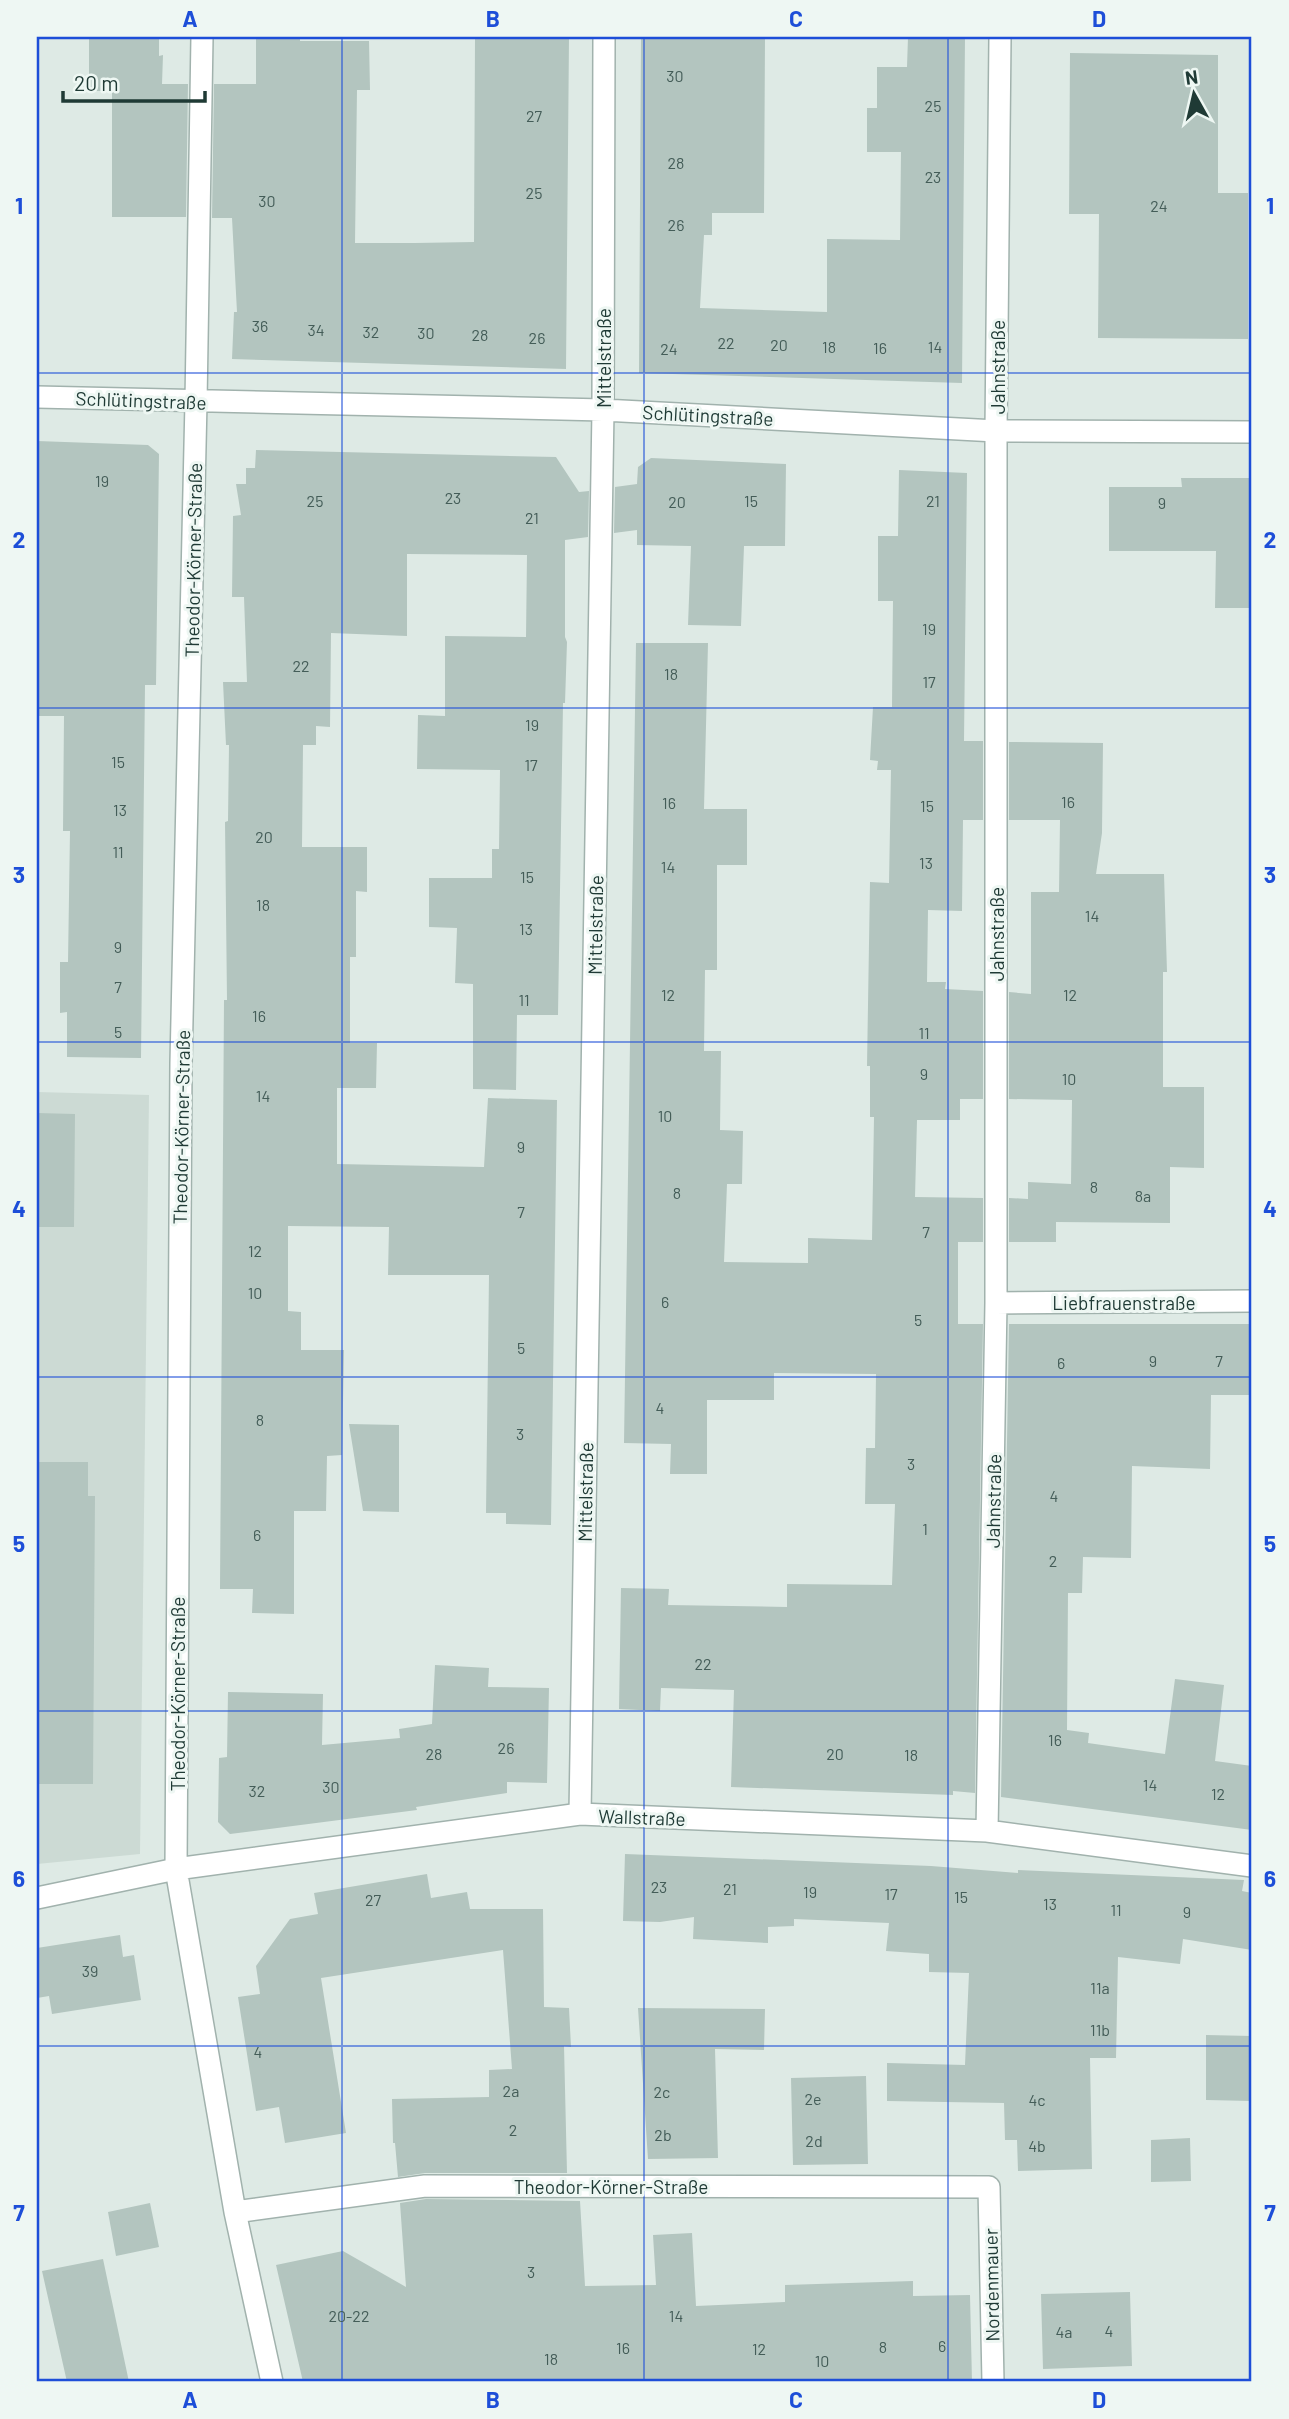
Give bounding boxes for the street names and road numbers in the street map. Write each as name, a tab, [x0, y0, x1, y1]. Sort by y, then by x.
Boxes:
street label: Mittelstraße	[592, 308, 615, 408]
street label: Jahnstraße	[986, 320, 1009, 414]
street label: Schlütingstraße	[75, 386, 207, 414]
street label: Schlütingstraße	[642, 400, 774, 430]
street label: Theodor-Körner-Straße	[180, 462, 206, 658]
street label: Mittelstraße	[583, 875, 607, 975]
street label: Jahnstraße	[985, 887, 1008, 981]
street label: Theodor-Körner-Straße	[168, 1029, 194, 1225]
street label: Liebfrauenstraße	[1052, 1291, 1196, 1314]
street label: Mittelstraße	[573, 1442, 597, 1542]
street label: Jahnstraße	[981, 1454, 1005, 1548]
street label: Theodor-Körner-Straße	[166, 1597, 189, 1791]
street label: Wallstraße	[598, 1804, 686, 1830]
street label: Theodor-Körner-Straße	[514, 2175, 708, 2198]
street label: Nordenmauer	[979, 2228, 1003, 2342]

